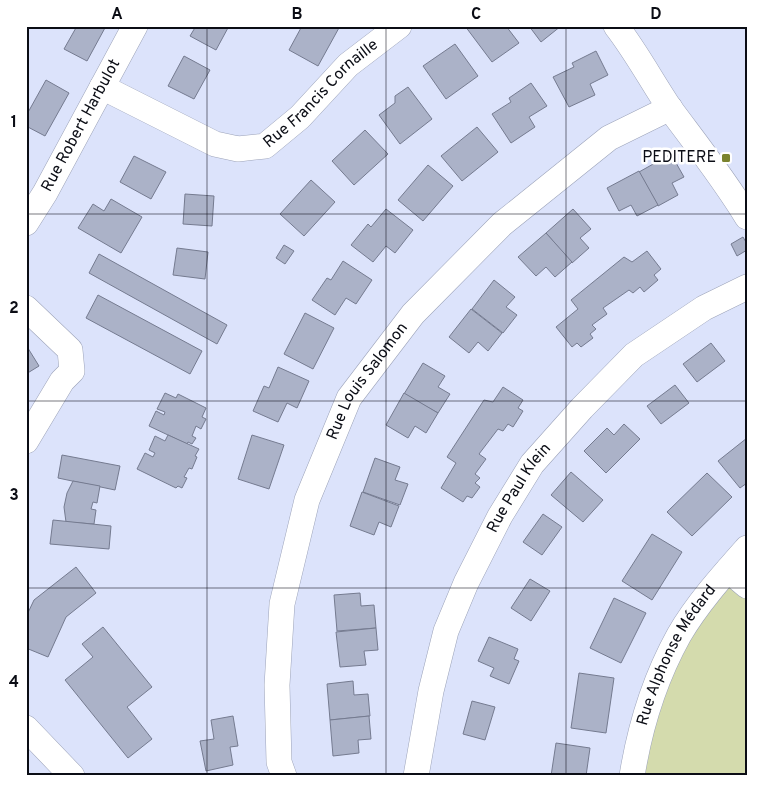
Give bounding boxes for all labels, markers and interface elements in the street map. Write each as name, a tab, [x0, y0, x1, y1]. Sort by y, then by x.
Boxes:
text: A	[111, 5, 123, 25]
text: B	[291, 5, 303, 25]
text: C	[471, 5, 481, 25]
text: D	[650, 5, 662, 25]
street label: Rue Francis Cornaille	[260, 35, 383, 153]
street label: Rue Robert Harbulot	[37, 56, 125, 195]
text: 1	[11, 113, 17, 133]
place label: PEDITERE	[642, 148, 716, 168]
marker: PEDITERE	[720, 152, 732, 164]
text: 2	[9, 299, 19, 319]
street label: Rue Louis Salomon	[323, 319, 413, 443]
street label: Rue Paul Klein	[483, 439, 556, 537]
text: 3	[9, 486, 19, 506]
street label: Rue Alphonse Médard	[633, 581, 721, 728]
text: 4	[9, 673, 19, 693]

